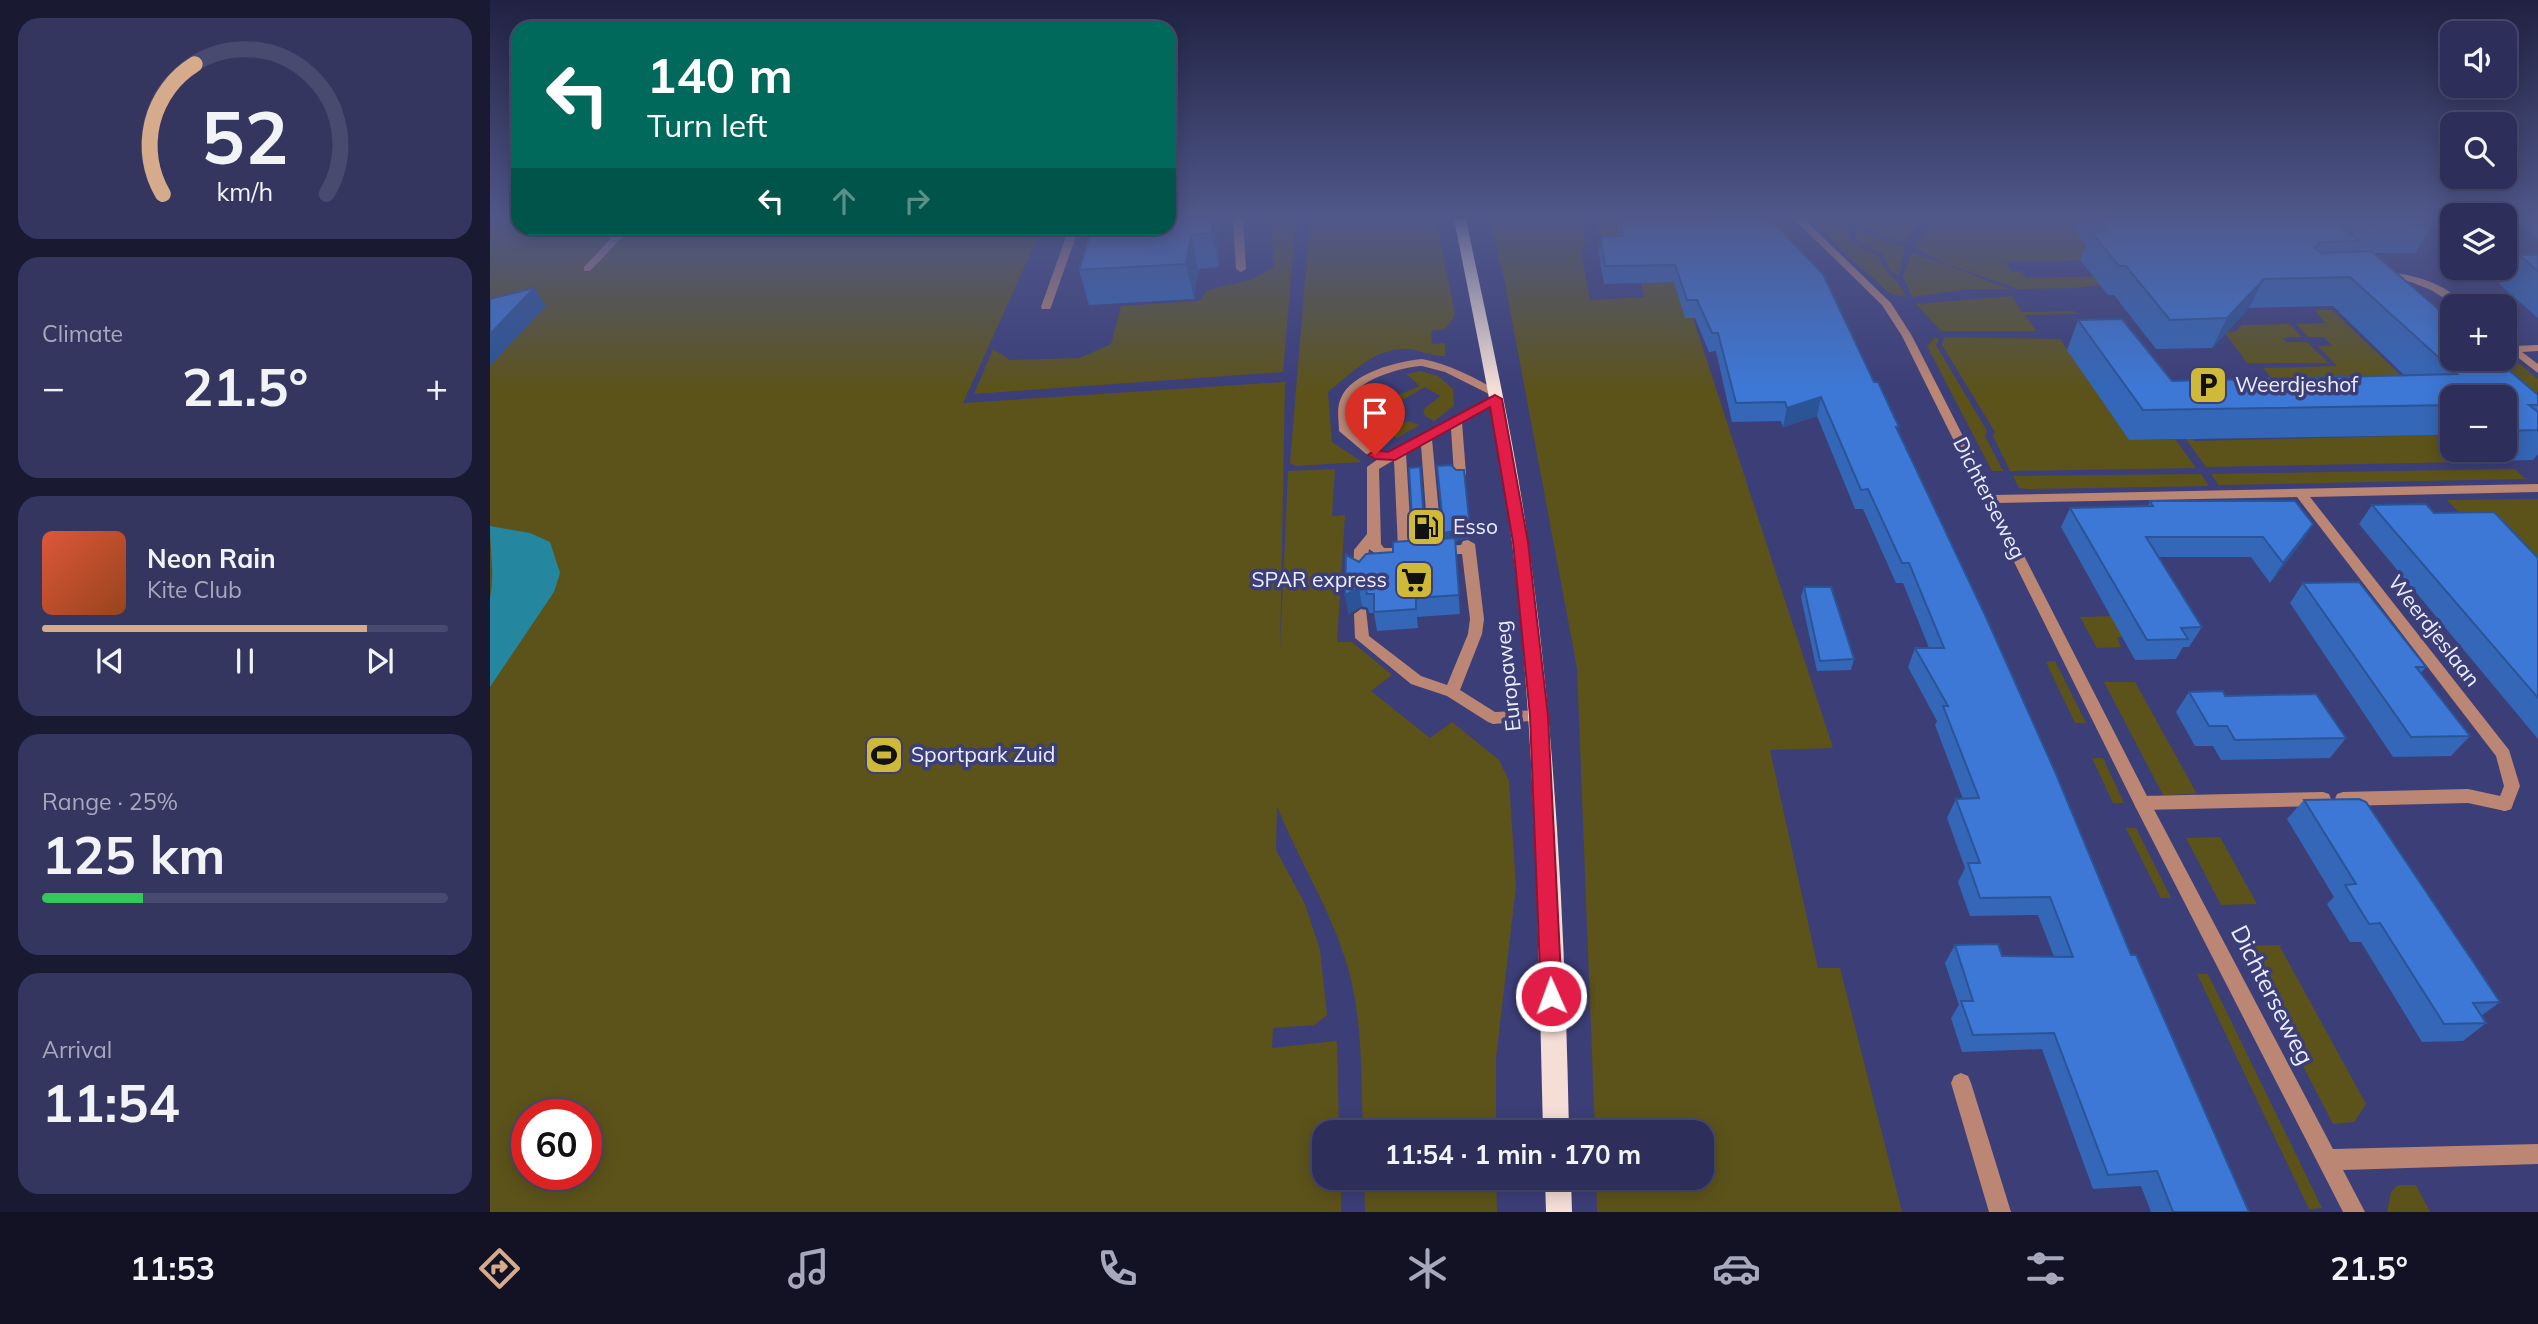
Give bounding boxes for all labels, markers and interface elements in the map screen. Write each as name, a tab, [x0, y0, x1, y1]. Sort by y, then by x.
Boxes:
map controls	[2440, 21, 2517, 462]
button: sound	[2440, 21, 2517, 98]
text: 140 m	[647, 44, 793, 105]
icon: left	[532, 49, 623, 140]
text: 52	[201, 92, 289, 183]
text: Turn left	[647, 105, 767, 145]
button: search	[2440, 112, 2517, 189]
text: km/h	[217, 176, 273, 207]
icon: left	[752, 182, 790, 220]
icon: ahead	[825, 182, 863, 220]
icon: right	[898, 182, 936, 220]
button: layers	[2440, 203, 2517, 280]
button: +	[2440, 294, 2517, 371]
text: Climate	[42, 319, 123, 348]
text: 21.5°	[182, 354, 308, 419]
text: −	[42, 363, 65, 411]
text: +	[425, 363, 448, 411]
parking icon: Weerdjeshof	[2187, 364, 2229, 406]
place label: Weerdjeshof	[2235, 371, 2359, 397]
pin	[1345, 383, 1405, 455]
button: −	[2440, 385, 2517, 462]
icon: arrive	[1356, 394, 1394, 432]
street label: Dichterseweg	[1948, 432, 2032, 563]
fuel station icon: Esso	[1405, 506, 1447, 548]
place label: Esso	[1453, 513, 1498, 539]
text: Neon Rain	[147, 542, 276, 575]
supermarket icon: SPAR express	[1393, 559, 1435, 601]
place label: SPAR express	[1251, 566, 1387, 592]
street label: Weerdjeslaan	[2383, 569, 2486, 691]
text: Kite Club	[147, 575, 242, 604]
street label: Europaweg	[1488, 619, 1526, 733]
icon: previous	[91, 642, 129, 680]
icon: pause	[226, 642, 264, 680]
icon: next	[361, 642, 399, 680]
sports icon: Sportpark Zuid	[863, 734, 905, 776]
place label: Sportpark Zuid	[911, 741, 1055, 767]
text: Range · 25%	[42, 787, 178, 816]
text: 125 km	[42, 822, 225, 887]
street label: Dichterseweg	[2225, 920, 2321, 1069]
position arrow	[1514, 959, 1588, 1033]
text: Arrival	[42, 1035, 112, 1064]
text: 11:54	[42, 1070, 180, 1135]
speed limit sign: 60	[511, 1099, 602, 1190]
text: 11:54 · 1 min · 170 m	[1385, 1138, 1641, 1171]
icon: directions	[475, 1244, 524, 1293]
icon: music	[784, 1244, 833, 1293]
icon: phone	[1093, 1244, 1142, 1293]
icon: climate	[1403, 1244, 1452, 1293]
icon: car	[1712, 1244, 1761, 1293]
icon: filters	[2021, 1244, 2070, 1293]
text: 11:53	[130, 1248, 215, 1288]
text: 21.5°	[2330, 1248, 2408, 1288]

